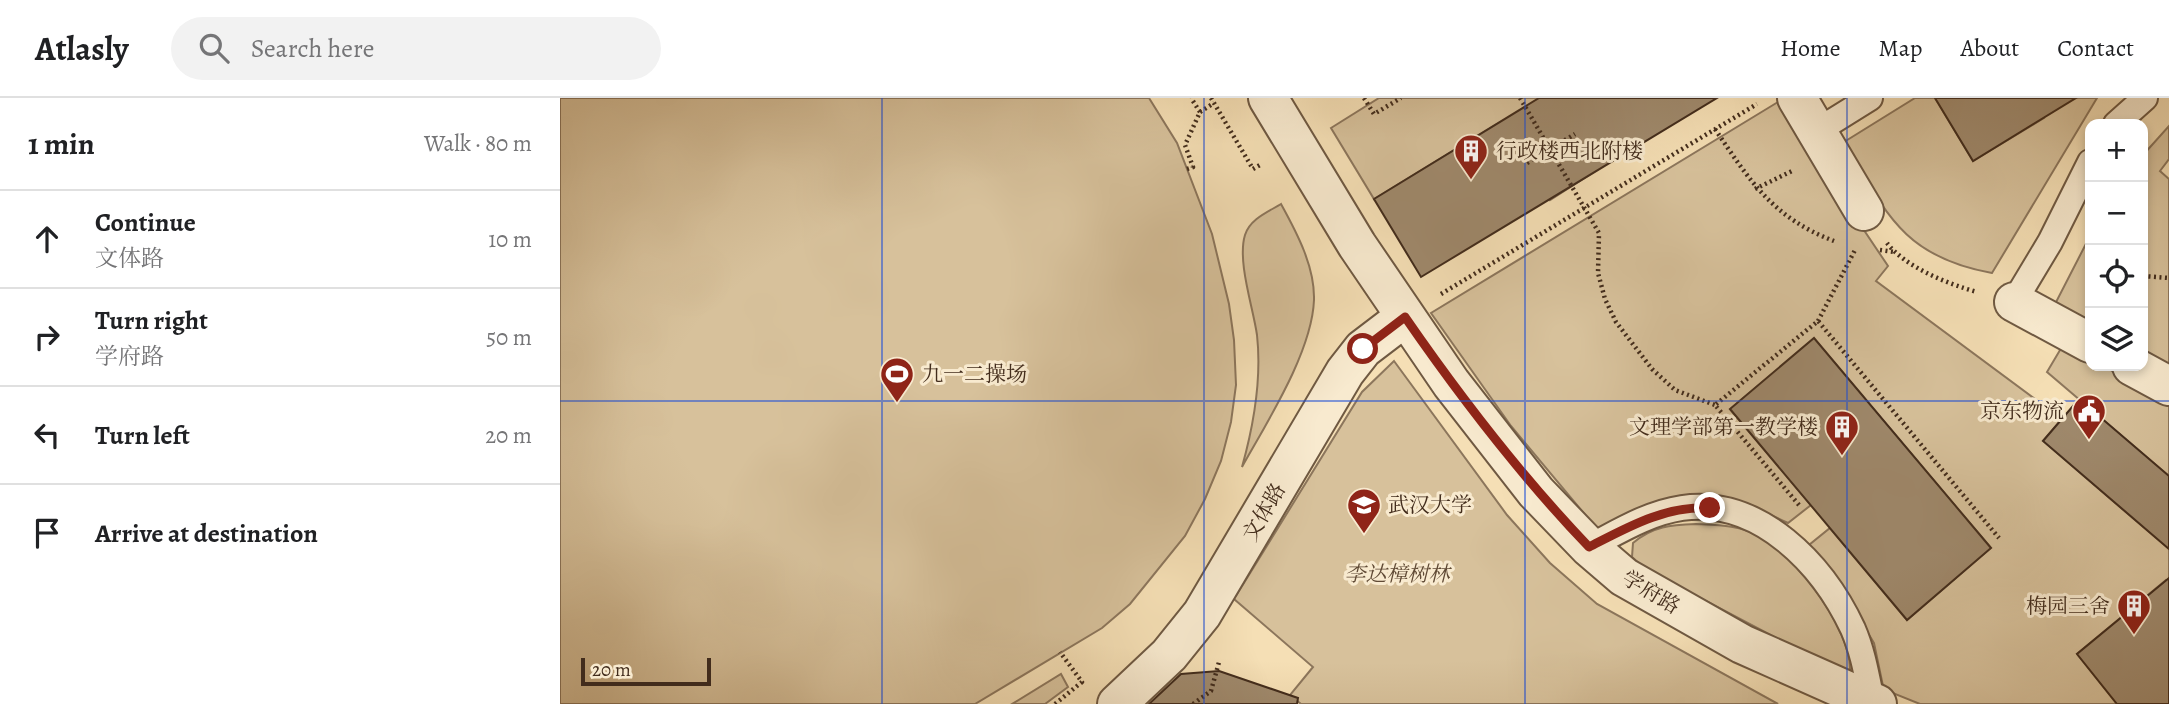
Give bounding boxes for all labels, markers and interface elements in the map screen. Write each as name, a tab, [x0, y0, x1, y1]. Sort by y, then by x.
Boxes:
search box	[171, 17, 661, 80]
text: Atlasly	[35, 26, 129, 71]
icon: search	[195, 29, 233, 67]
text: Search here	[251, 31, 374, 66]
text: Home	[1780, 32, 1841, 64]
text: Map	[1879, 32, 1923, 64]
text: About	[1961, 32, 2019, 64]
text: Contact	[2057, 32, 2134, 64]
map controls	[2085, 119, 2148, 371]
button: +	[2085, 119, 2148, 182]
text: 1 min	[28, 124, 95, 164]
text: Walk · 80 m	[424, 128, 532, 159]
building icon: 行政楼西北附楼	[1452, 132, 1490, 181]
place label: 行政楼西北附楼	[1496, 137, 1643, 165]
button: −	[2085, 182, 2148, 245]
text: Continue	[95, 205, 196, 240]
icon: ahead	[28, 220, 66, 258]
text: 10 m	[488, 224, 532, 255]
text: 文体路	[95, 243, 164, 274]
button: locate	[2085, 245, 2148, 308]
text: Turn right	[95, 303, 208, 338]
button: layers	[2085, 308, 2148, 371]
icon: right	[28, 318, 66, 356]
text: 50 m	[486, 322, 532, 353]
route start	[1347, 333, 1378, 364]
text: 学府路	[95, 341, 164, 372]
sports icon: 九一二操场	[878, 355, 916, 404]
place label: 九一二操场	[922, 360, 1027, 388]
public building icon: 京东物流	[2070, 392, 2108, 441]
place label: 京东物流	[1980, 397, 2064, 425]
building icon: 文理学部第一教学楼	[1823, 408, 1861, 457]
place label: 文理学部第一教学楼	[1629, 413, 1818, 441]
icon: left	[28, 416, 66, 454]
text: Turn left	[95, 418, 190, 453]
text: 20 m	[485, 420, 532, 451]
street label: 文体路	[1236, 478, 1292, 546]
school or university icon: 武汉大学	[1345, 486, 1383, 535]
place label: 武汉大学	[1388, 491, 1472, 519]
route end	[1694, 492, 1725, 523]
icon: arrive	[28, 514, 66, 552]
text: Arrive at destination	[95, 516, 318, 551]
park label: 李达樟树林	[1345, 560, 1452, 588]
street label: 学府路	[1617, 564, 1685, 620]
building icon: 梅园三舍	[2115, 587, 2153, 636]
place label: 梅园三舍	[2026, 592, 2110, 620]
scale bar	[581, 655, 710, 687]
text: 20 m	[592, 657, 631, 683]

